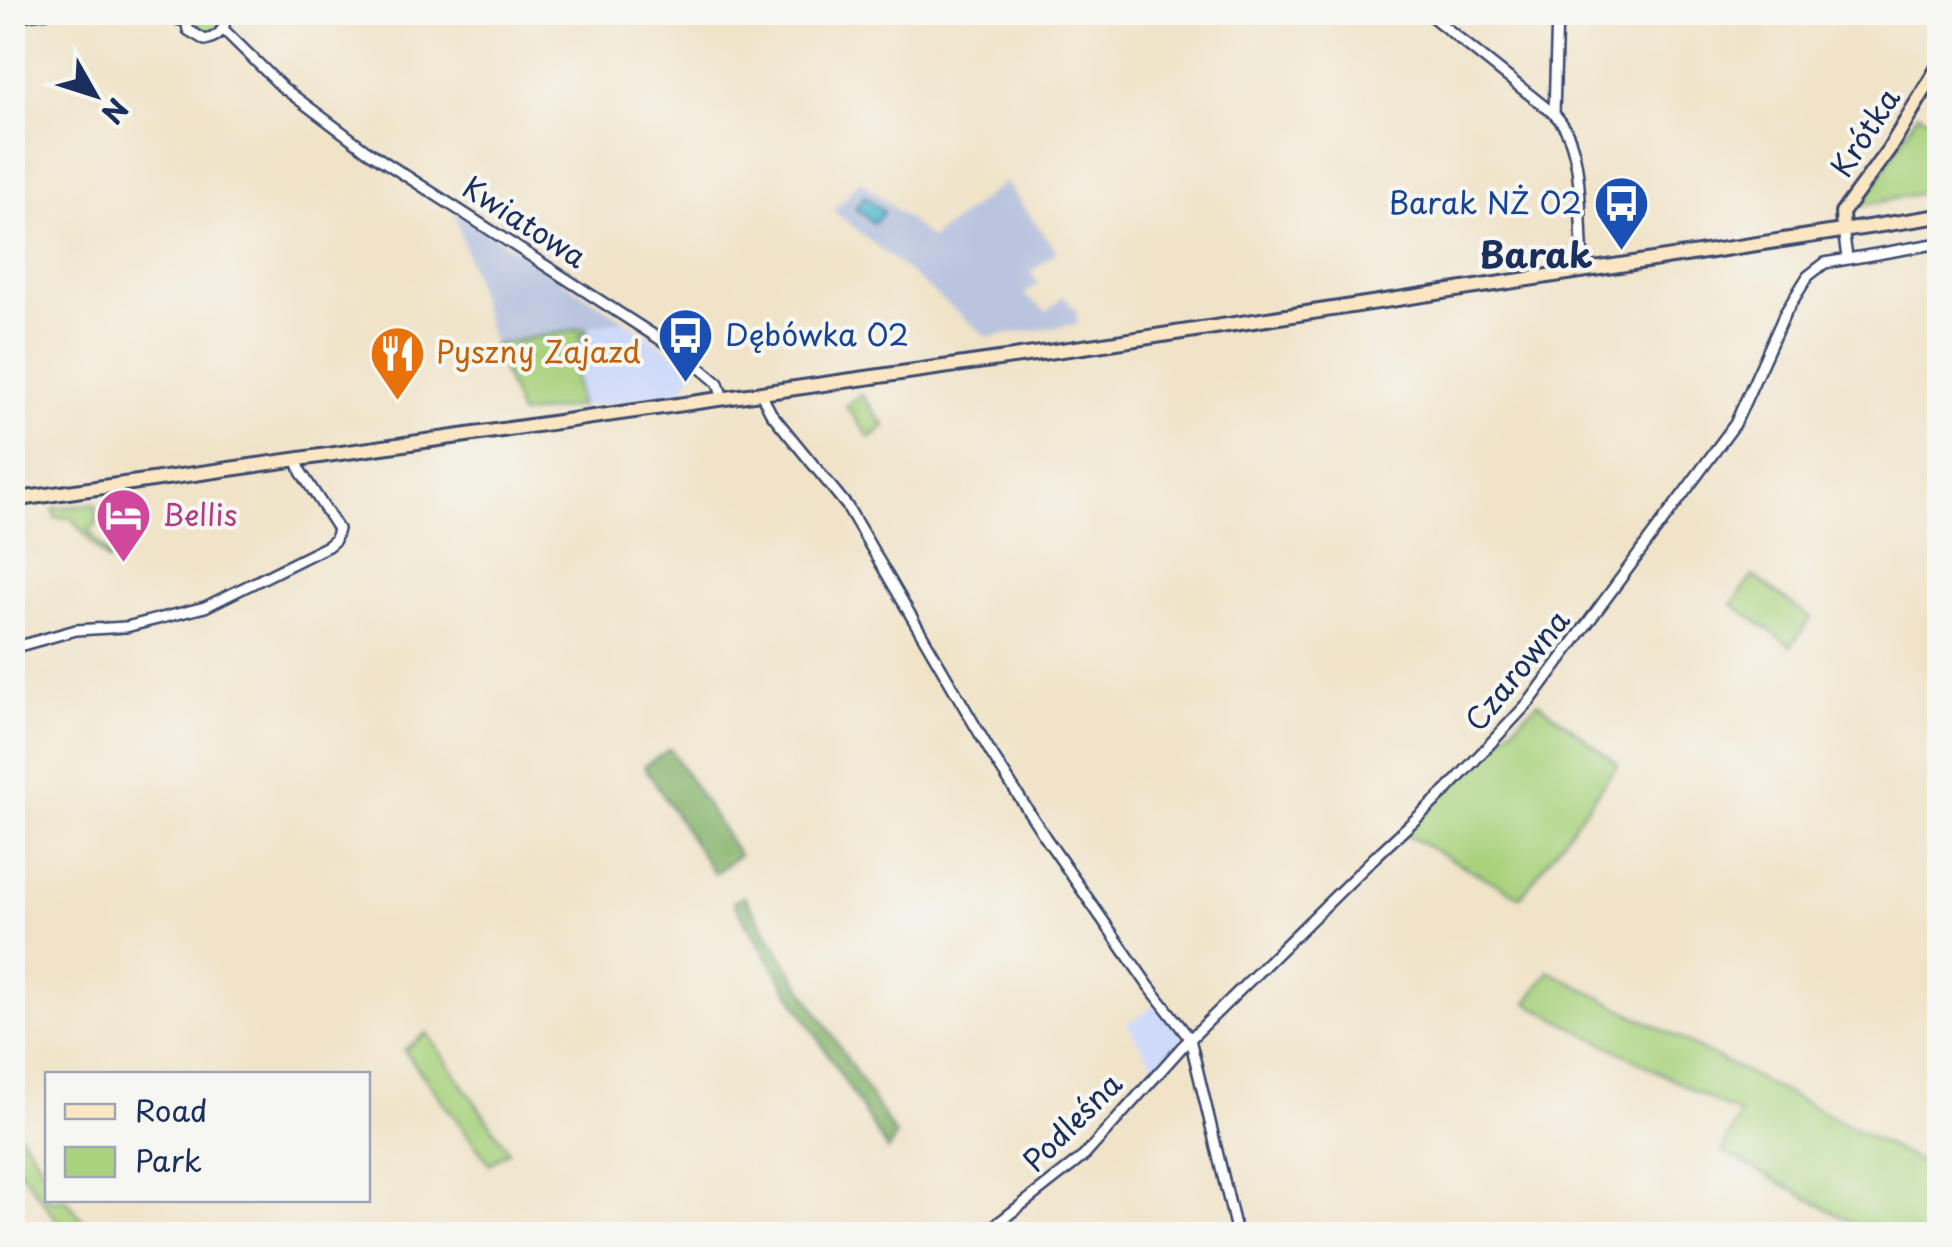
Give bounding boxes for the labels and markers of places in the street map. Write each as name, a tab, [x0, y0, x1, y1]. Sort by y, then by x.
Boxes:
bus stop icon: Barak NŻ 02	[1591, 174, 1651, 253]
place label: Barak NŻ 02	[1388, 179, 1582, 224]
bus stop icon: Dębówka 02	[656, 306, 716, 385]
place label: Dębówka 02	[725, 311, 909, 356]
restaurant icon: Pyszny Zajazd	[367, 323, 427, 402]
place label: Pyszny Zajazd	[436, 328, 641, 373]
hotel icon: Bellis	[93, 486, 153, 565]
place label: Bellis	[162, 491, 237, 536]

